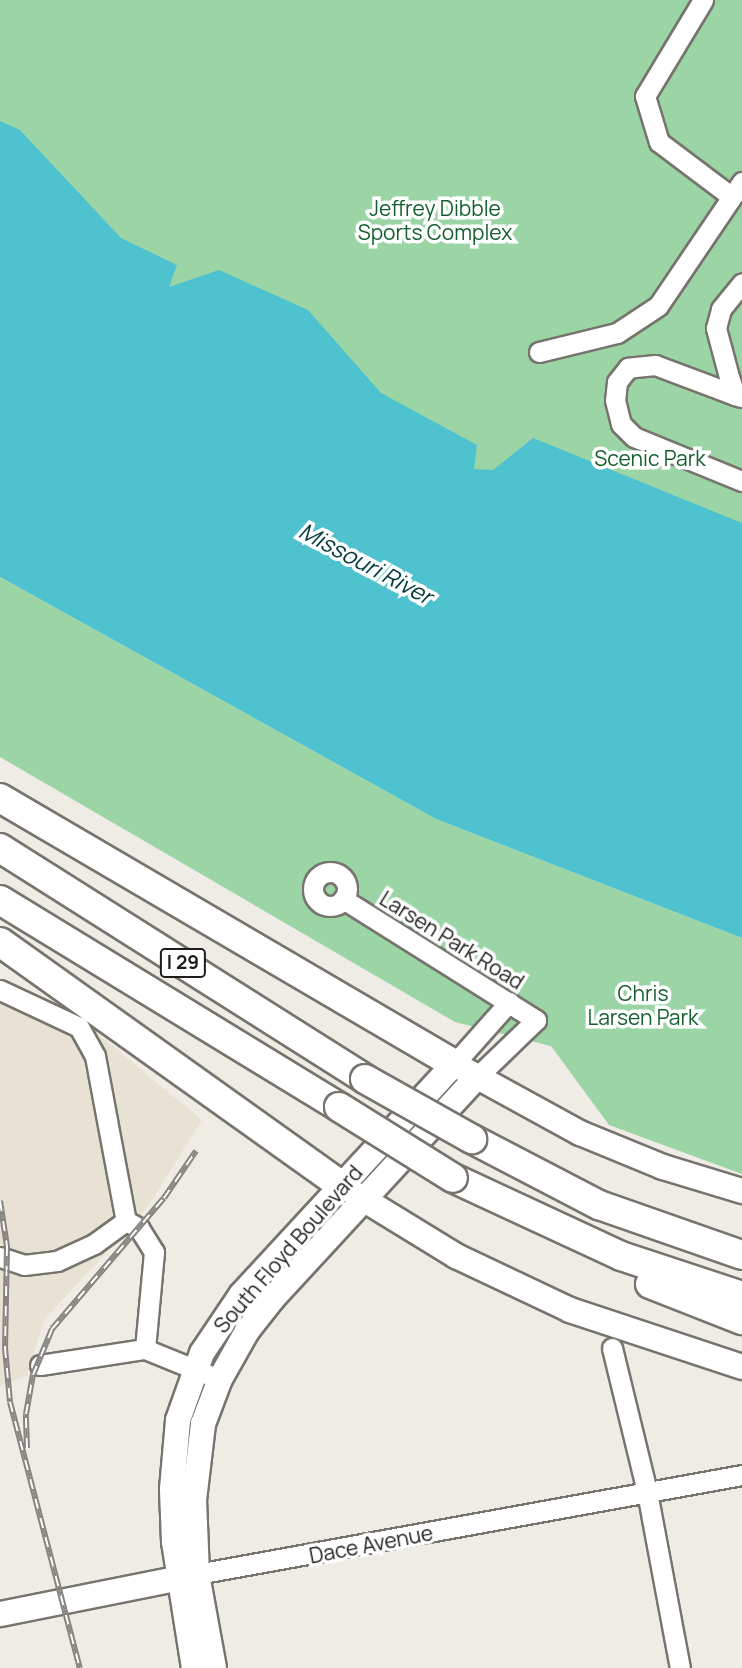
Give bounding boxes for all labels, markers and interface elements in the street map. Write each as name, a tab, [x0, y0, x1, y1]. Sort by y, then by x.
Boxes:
park label: Jeffrey Dibble Sports Complex	[358, 195, 512, 245]
park label: Scenic Park	[594, 445, 706, 471]
water label: Missouri River	[295, 516, 437, 610]
street label: Larsen Park Road	[375, 886, 529, 994]
road number: I 29	[158, 948, 208, 979]
park label: Chris Larsen Park	[587, 980, 699, 1030]
street label: South Floyd Boulevard	[208, 1160, 368, 1338]
street label: Dace Avenue	[307, 1520, 435, 1568]

